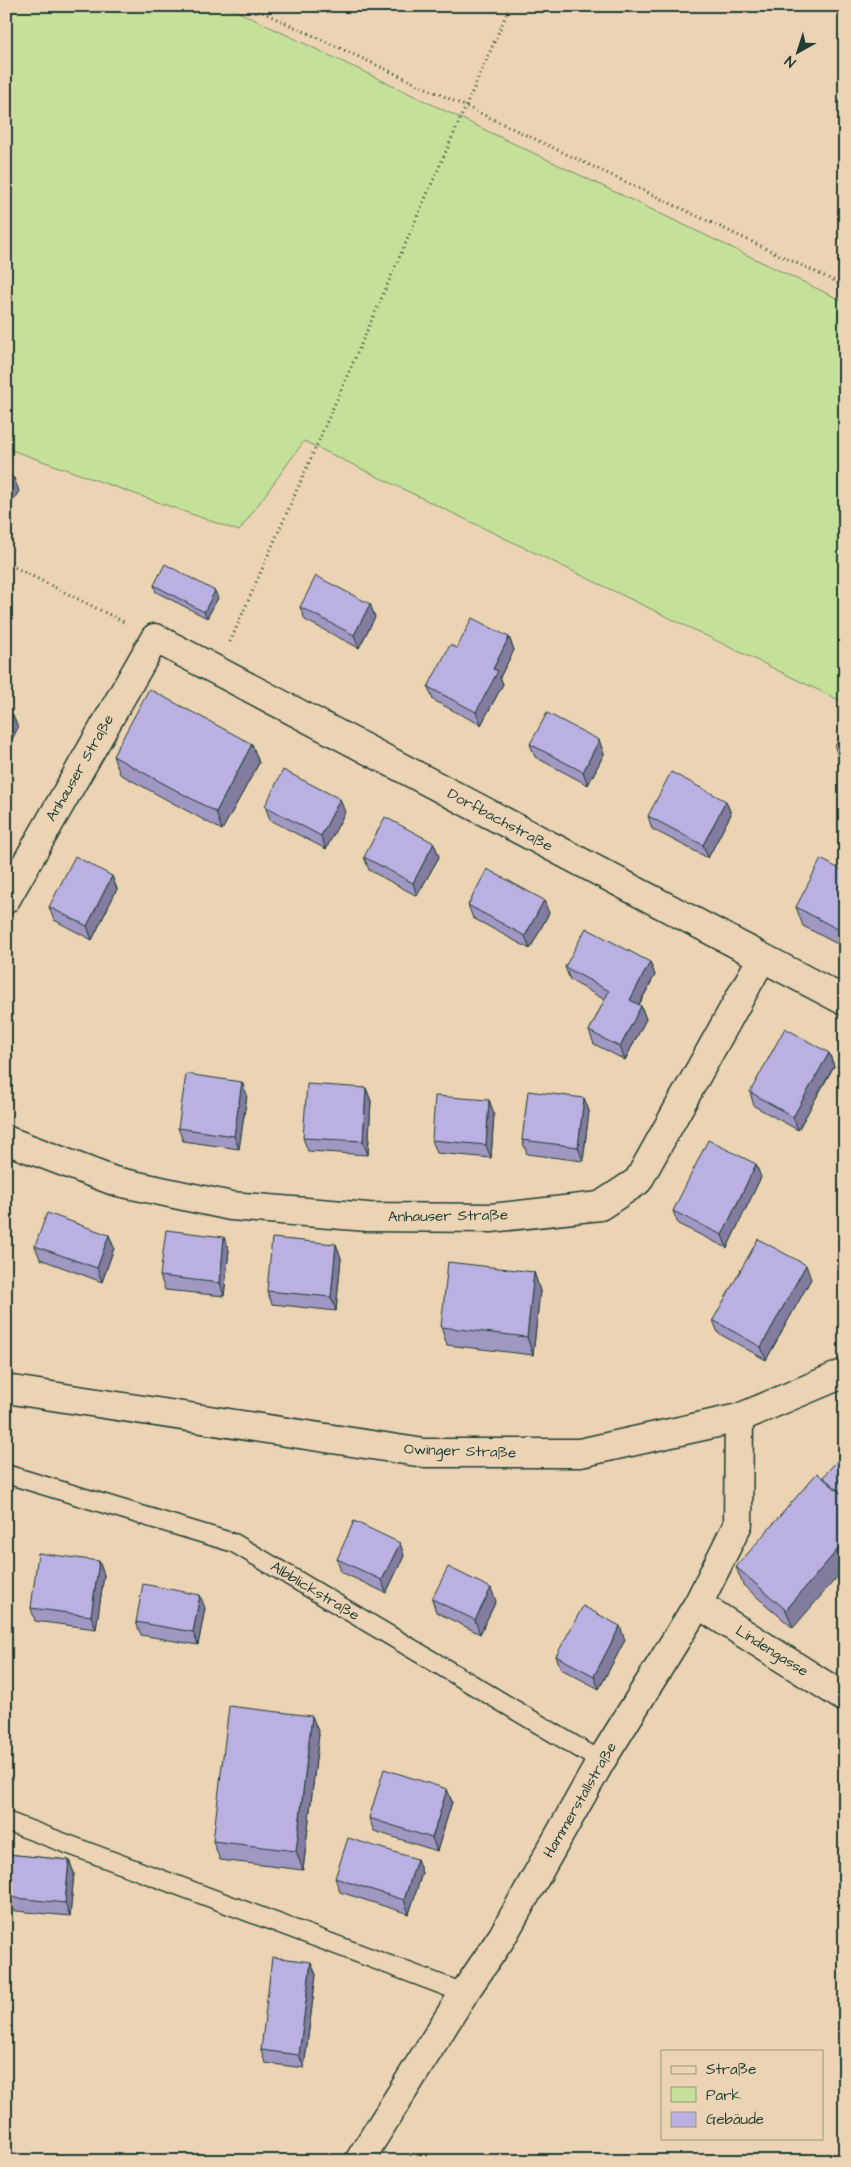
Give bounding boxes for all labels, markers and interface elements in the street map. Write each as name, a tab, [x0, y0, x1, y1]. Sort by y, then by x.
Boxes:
north arrow	[774, 28, 824, 78]
text: N	[781, 51, 800, 72]
street label: Anhauser Straße	[41, 711, 119, 825]
street label: Dorfbachstraße	[444, 783, 556, 857]
street label: Anhauser Straße	[388, 1204, 508, 1228]
street label: Owinger Straße	[403, 1439, 517, 1464]
street label: Albblickstraße	[267, 1556, 363, 1626]
street label: Lindengasse	[731, 1620, 812, 1682]
street label: Hammerstallstraße	[538, 1738, 622, 1862]
legend	[661, 2050, 824, 2140]
text: Straße	[706, 2059, 756, 2080]
text: Park	[706, 2085, 741, 2106]
text: Gebäude	[706, 2109, 764, 2130]

